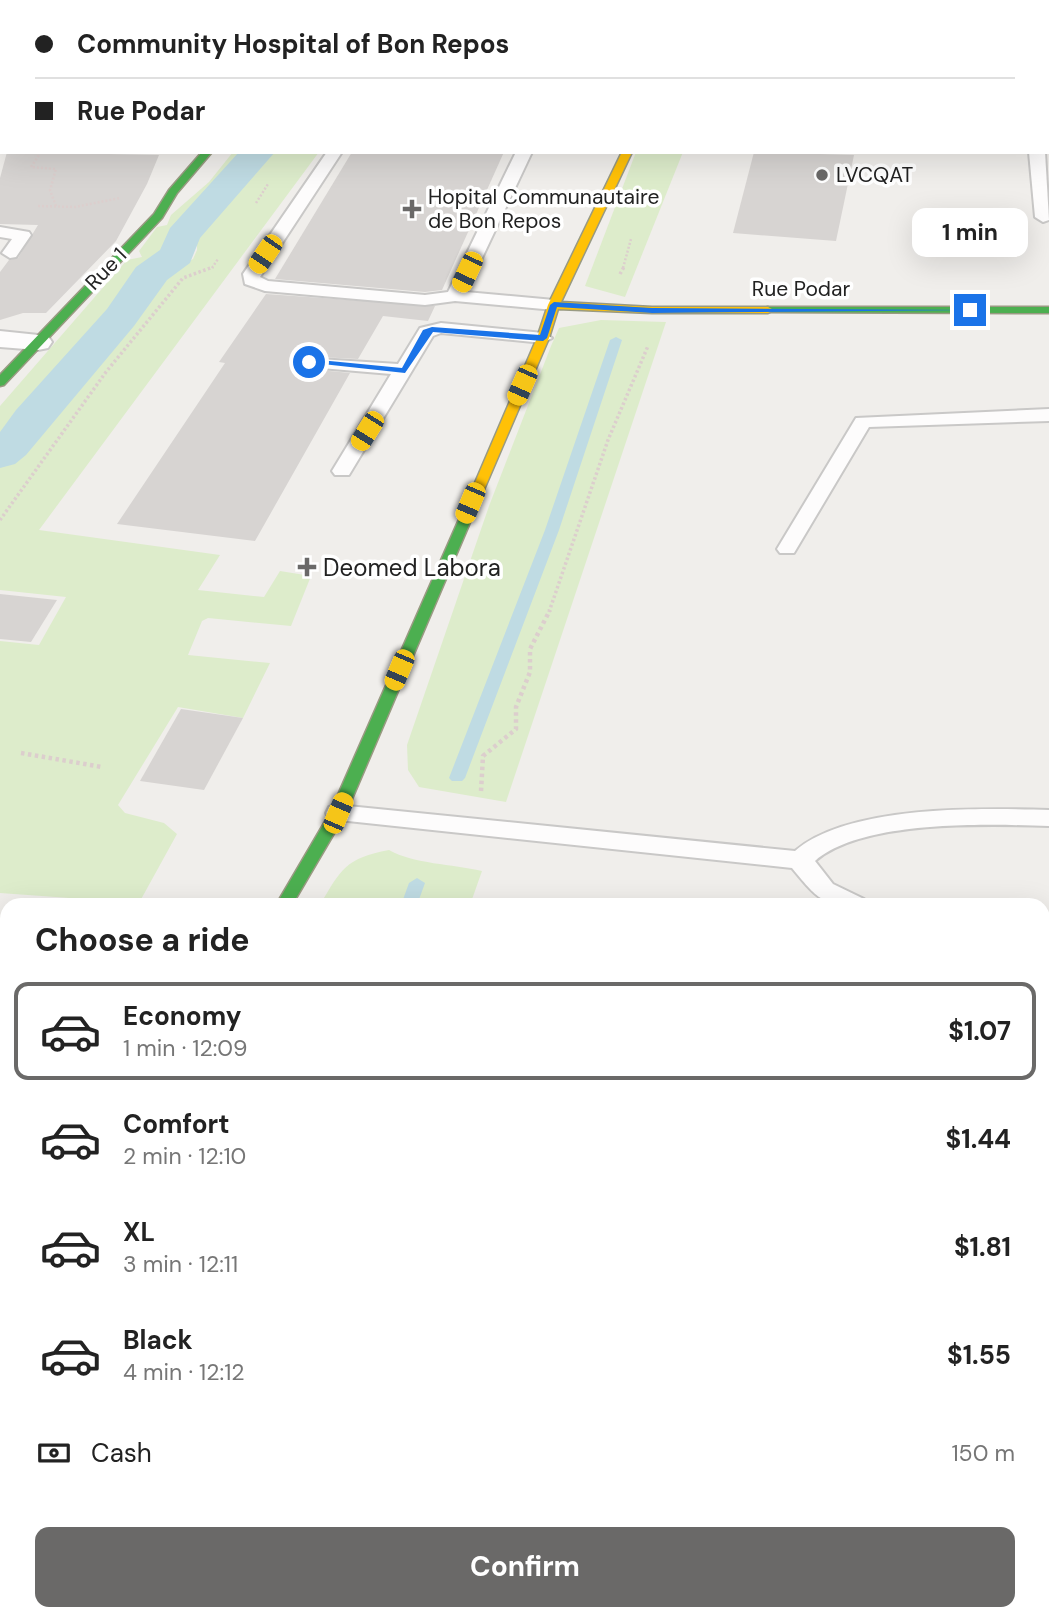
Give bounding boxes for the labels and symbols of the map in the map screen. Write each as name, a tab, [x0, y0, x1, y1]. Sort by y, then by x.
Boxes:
place label: LVCQAT	[836, 161, 914, 189]
marker: LVCQAT	[814, 167, 830, 183]
place label: Hopital Communautaire de Bon Repos	[428, 183, 659, 235]
marker: Hopital Communautaire de Bon Repos	[402, 199, 422, 219]
callout: 1 min	[912, 208, 1028, 258]
car	[245, 231, 286, 277]
street label: Rue 1	[79, 242, 133, 296]
car	[449, 249, 486, 295]
street label: Rue Podar	[752, 275, 850, 303]
route end	[954, 294, 986, 326]
route start	[293, 346, 325, 378]
car	[504, 362, 541, 408]
car	[347, 408, 388, 454]
car	[453, 480, 488, 526]
place label: Deomed Labora	[323, 552, 501, 583]
marker: Deomed Labora	[297, 557, 317, 577]
car	[382, 647, 417, 693]
car	[321, 790, 356, 836]

